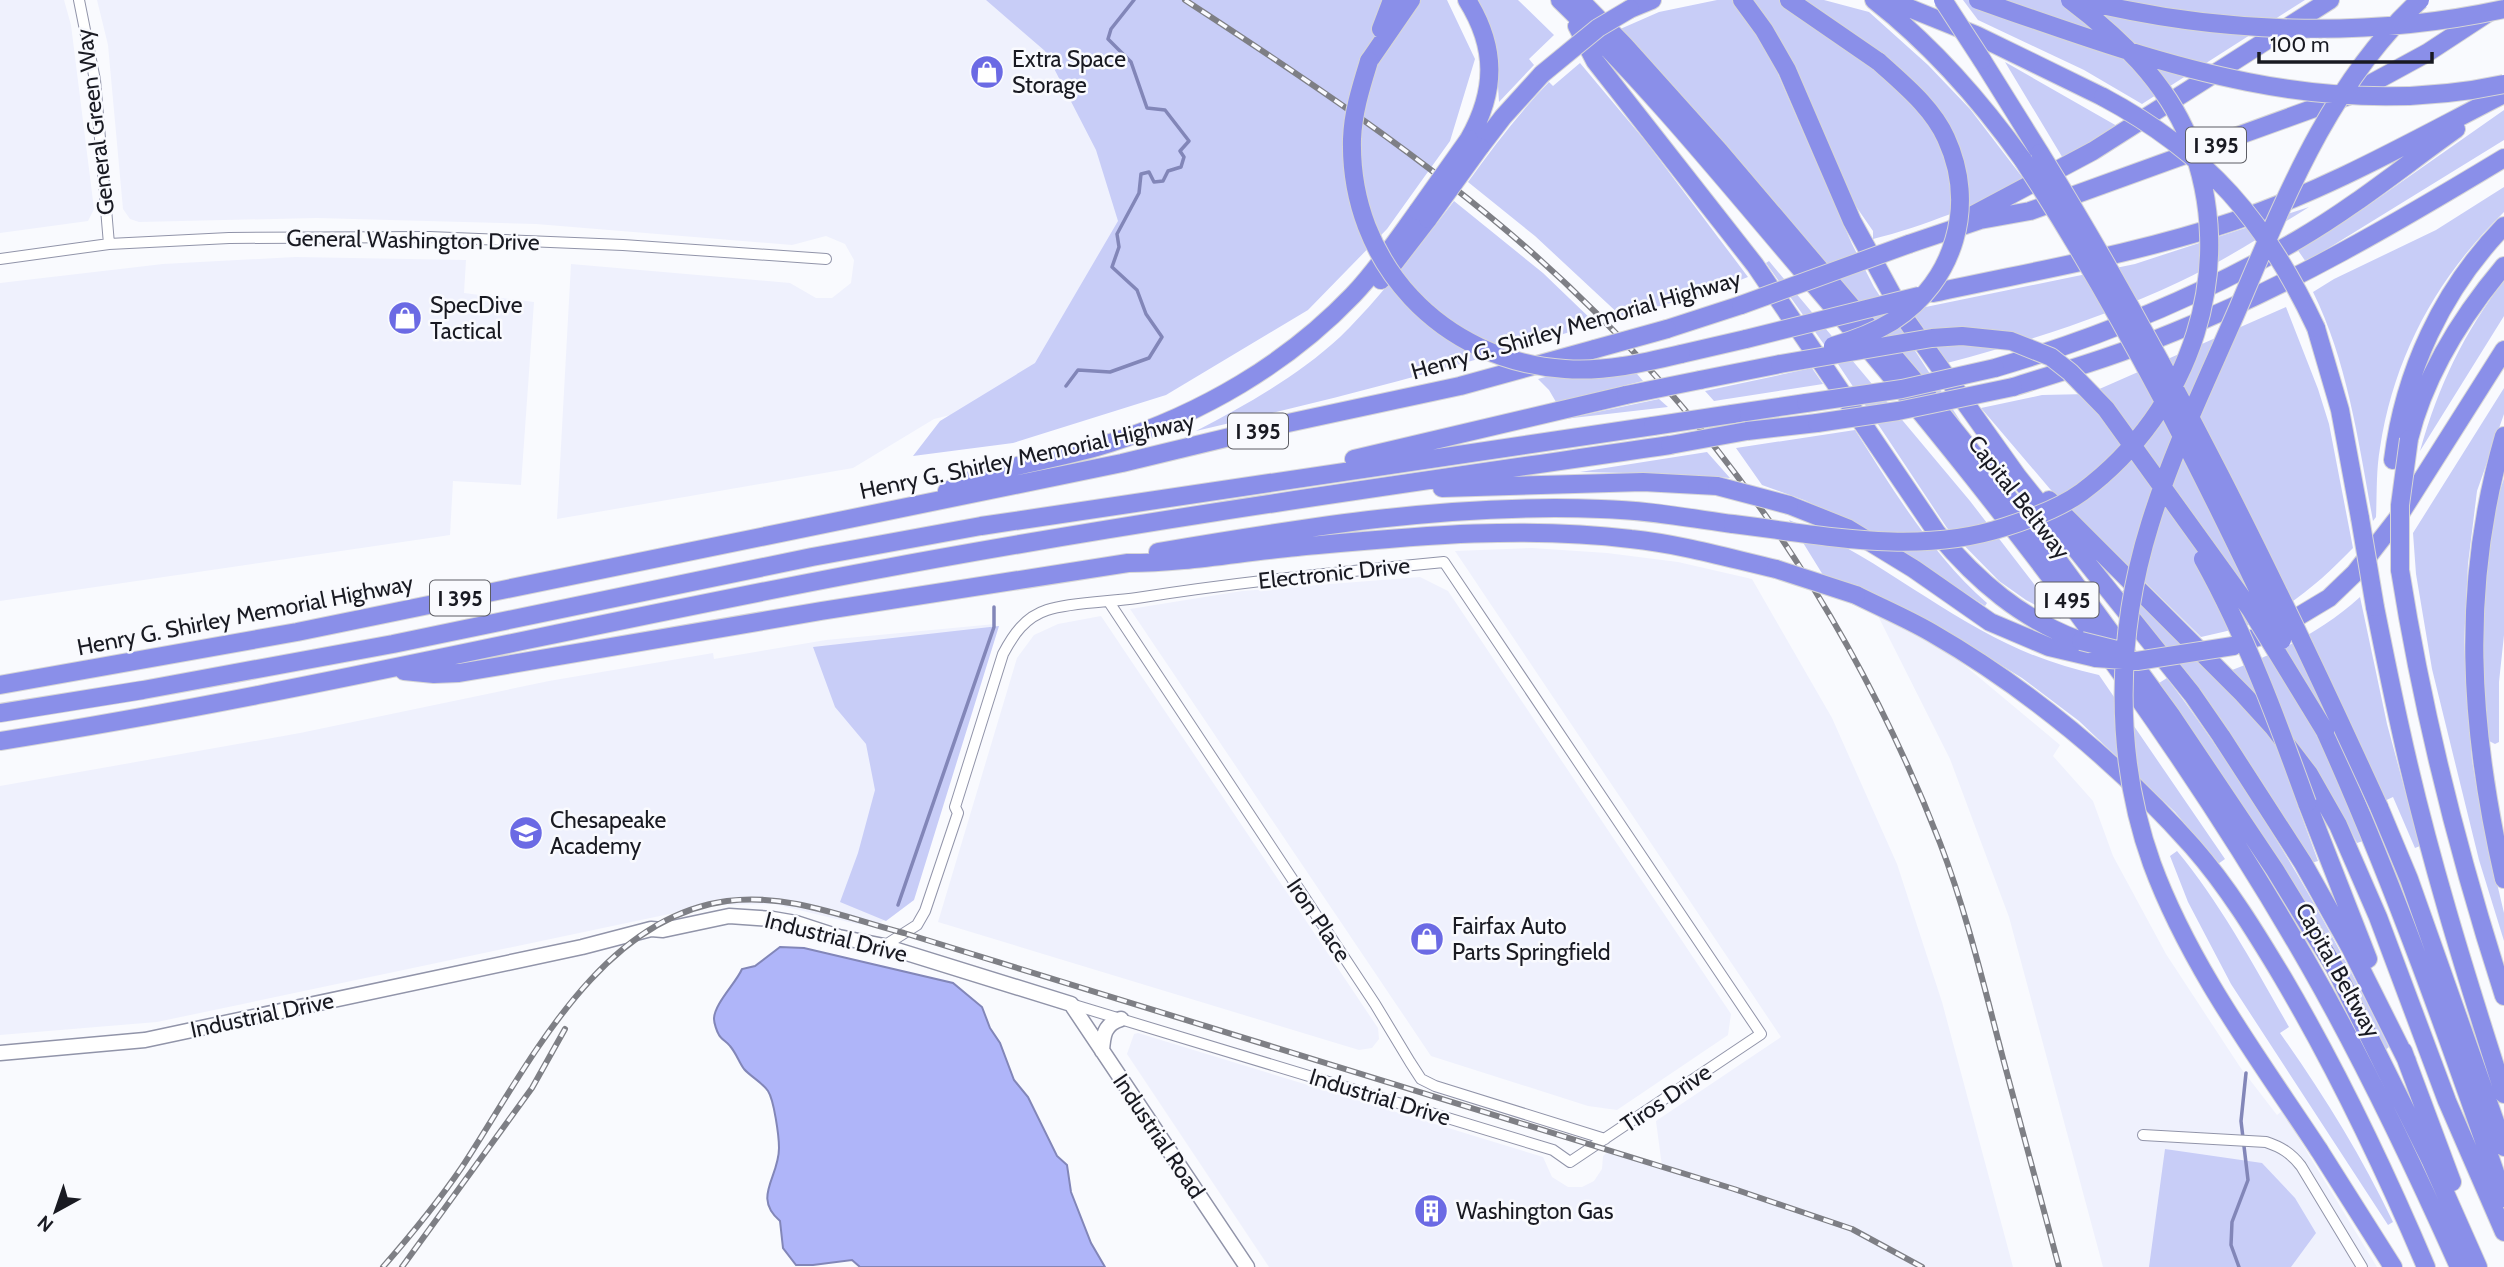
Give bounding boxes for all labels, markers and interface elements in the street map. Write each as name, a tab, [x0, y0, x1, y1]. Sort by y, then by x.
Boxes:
scale bar	[2259, 21, 2432, 65]
street label: General Green Way	[70, 27, 120, 217]
text: 100 m	[2270, 32, 2329, 57]
place label: Extra Space Storage	[1012, 45, 1126, 99]
shop icon: Extra Space Storage	[968, 53, 1006, 91]
road number: I 395	[2186, 128, 2246, 162]
street label: General Washington Drive	[286, 224, 540, 256]
street label: Henry G. Shirley Memorial Highway	[1408, 264, 1745, 386]
place label: SpecDive Tactical	[430, 291, 523, 345]
shop icon: SpecDive Tactical	[386, 299, 424, 337]
street label: Henry G. Shirley Memorial Highway	[857, 407, 1197, 505]
road number: I 395	[1228, 414, 1288, 448]
street label: Capital Beltway	[1962, 429, 2076, 565]
street label: Electronic Drive	[1257, 551, 1412, 595]
street label: Henry G. Shirley Memorial Highway	[75, 569, 416, 661]
road number: I 395	[430, 580, 490, 616]
road number: I 495	[2036, 582, 2098, 618]
place label: Chesapeake Academy	[550, 806, 666, 860]
school or university icon: Chesapeake Academy	[507, 814, 545, 852]
street label: Iron Place	[1281, 873, 1357, 967]
street label: Capital Beltway	[2289, 898, 2387, 1043]
street label: Industrial Drive	[762, 906, 910, 968]
place label: Fairfax Auto Parts Springfield	[1452, 912, 1611, 966]
shop icon: Fairfax Auto Parts Springfield	[1408, 920, 1446, 958]
street label: Industrial Drive	[188, 986, 337, 1044]
street label: Tiros Drive	[1616, 1058, 1717, 1138]
street label: Industrial Drive	[1306, 1062, 1454, 1132]
street label: Industrial Road	[1107, 1068, 1211, 1204]
north arrow	[21, 1176, 91, 1246]
building icon: Washington Gas	[1412, 1192, 1450, 1230]
place label: Washington Gas	[1456, 1197, 1613, 1225]
text: N	[33, 1211, 58, 1237]

